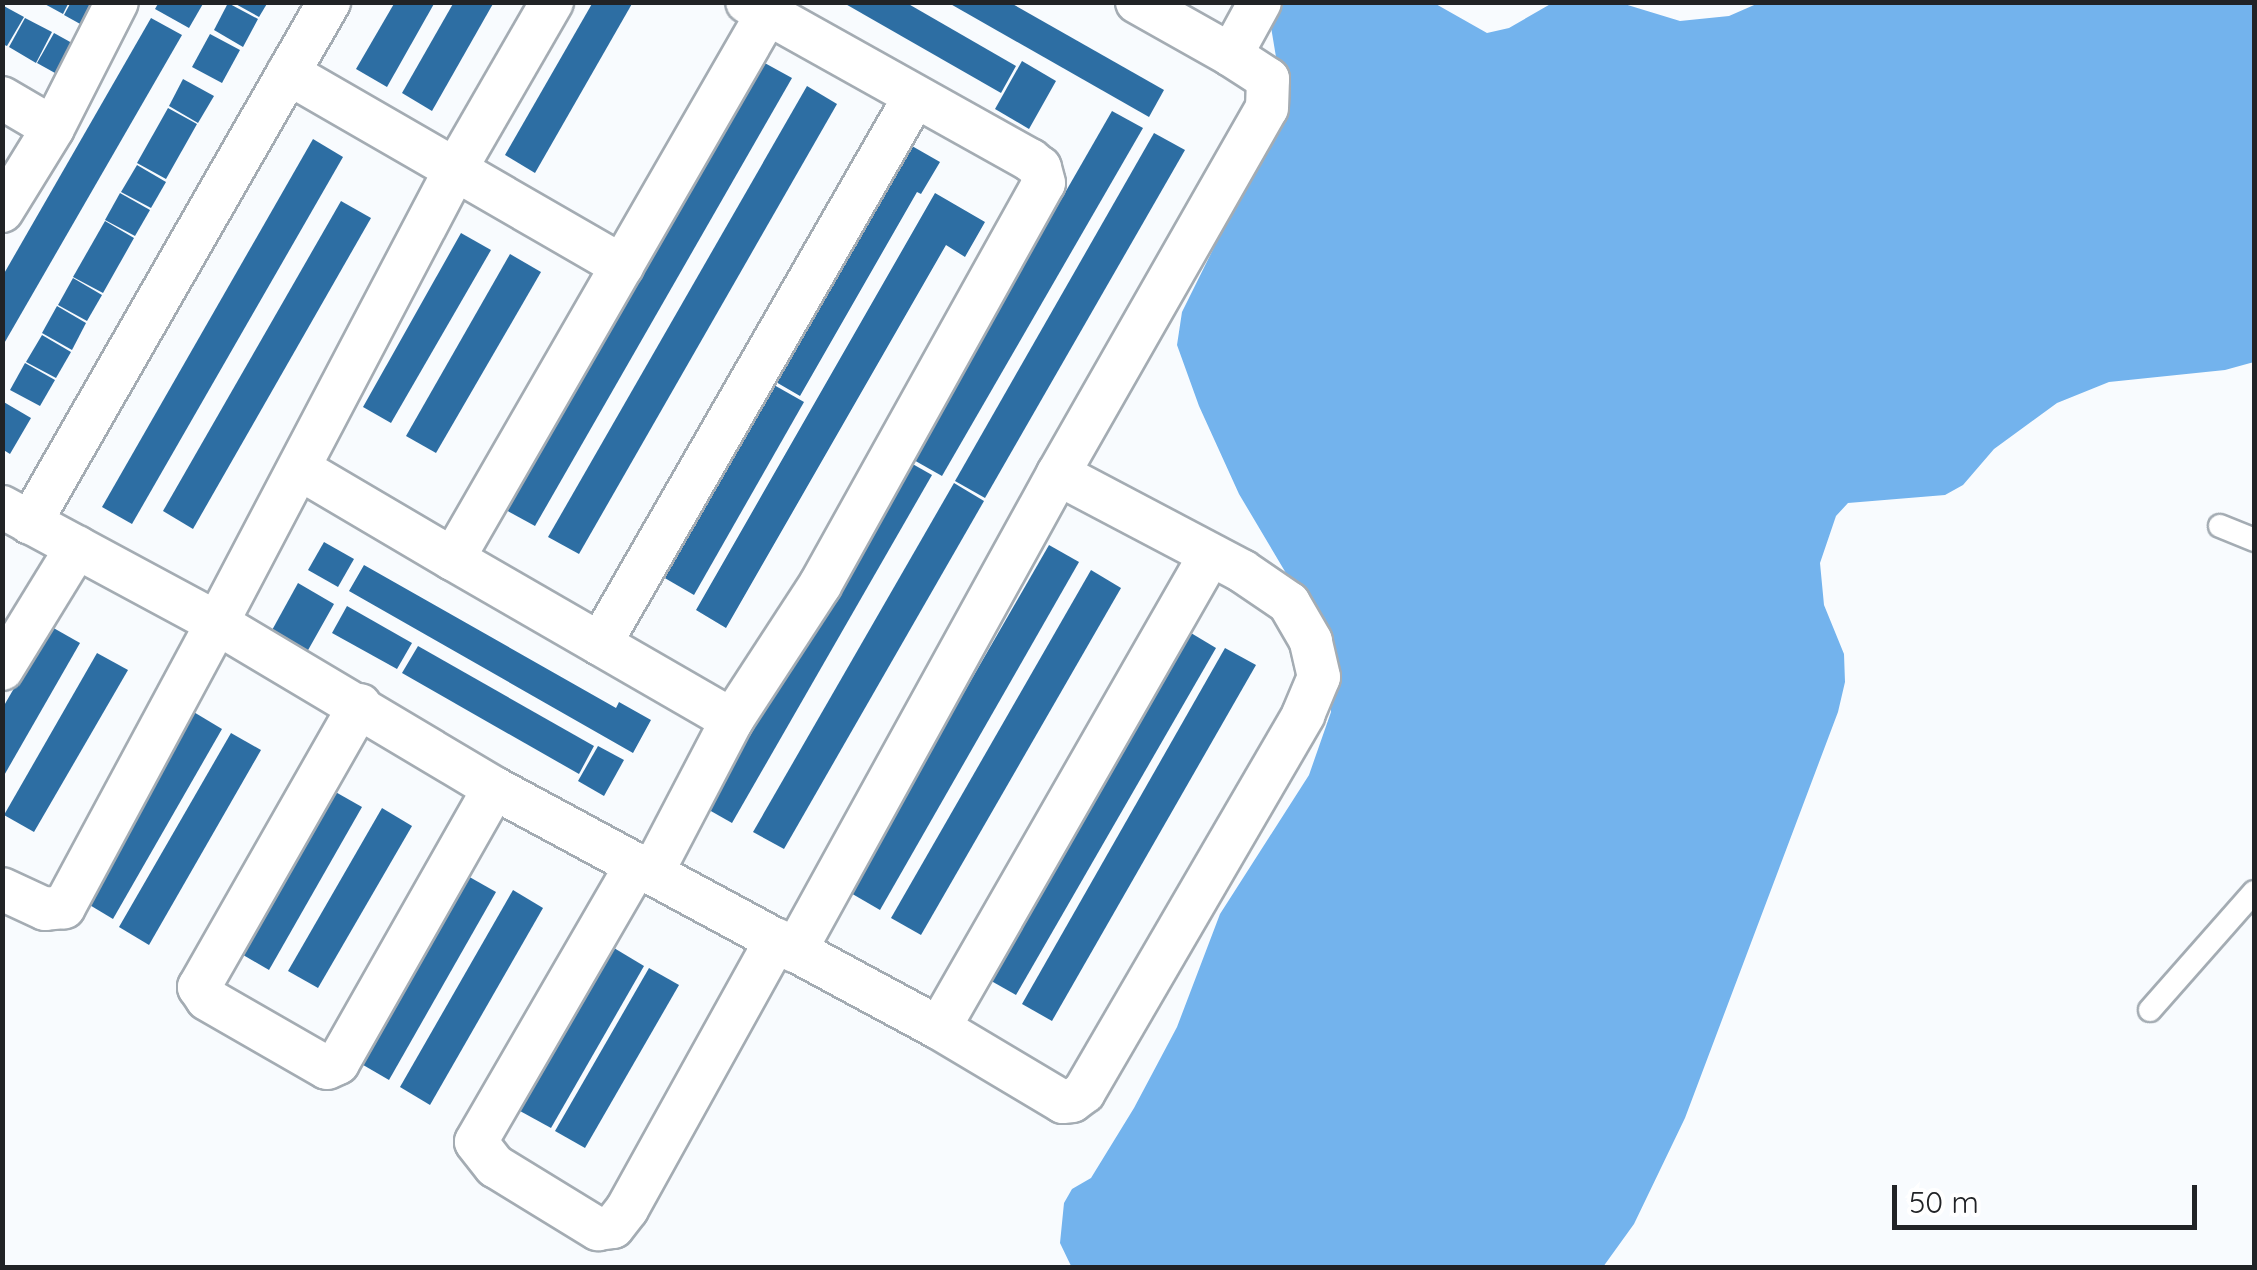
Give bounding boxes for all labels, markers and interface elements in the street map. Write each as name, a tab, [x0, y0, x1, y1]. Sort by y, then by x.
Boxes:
scale bar	[1897, 1165, 2202, 1227]
text: 50 m	[1909, 1183, 1979, 1221]

